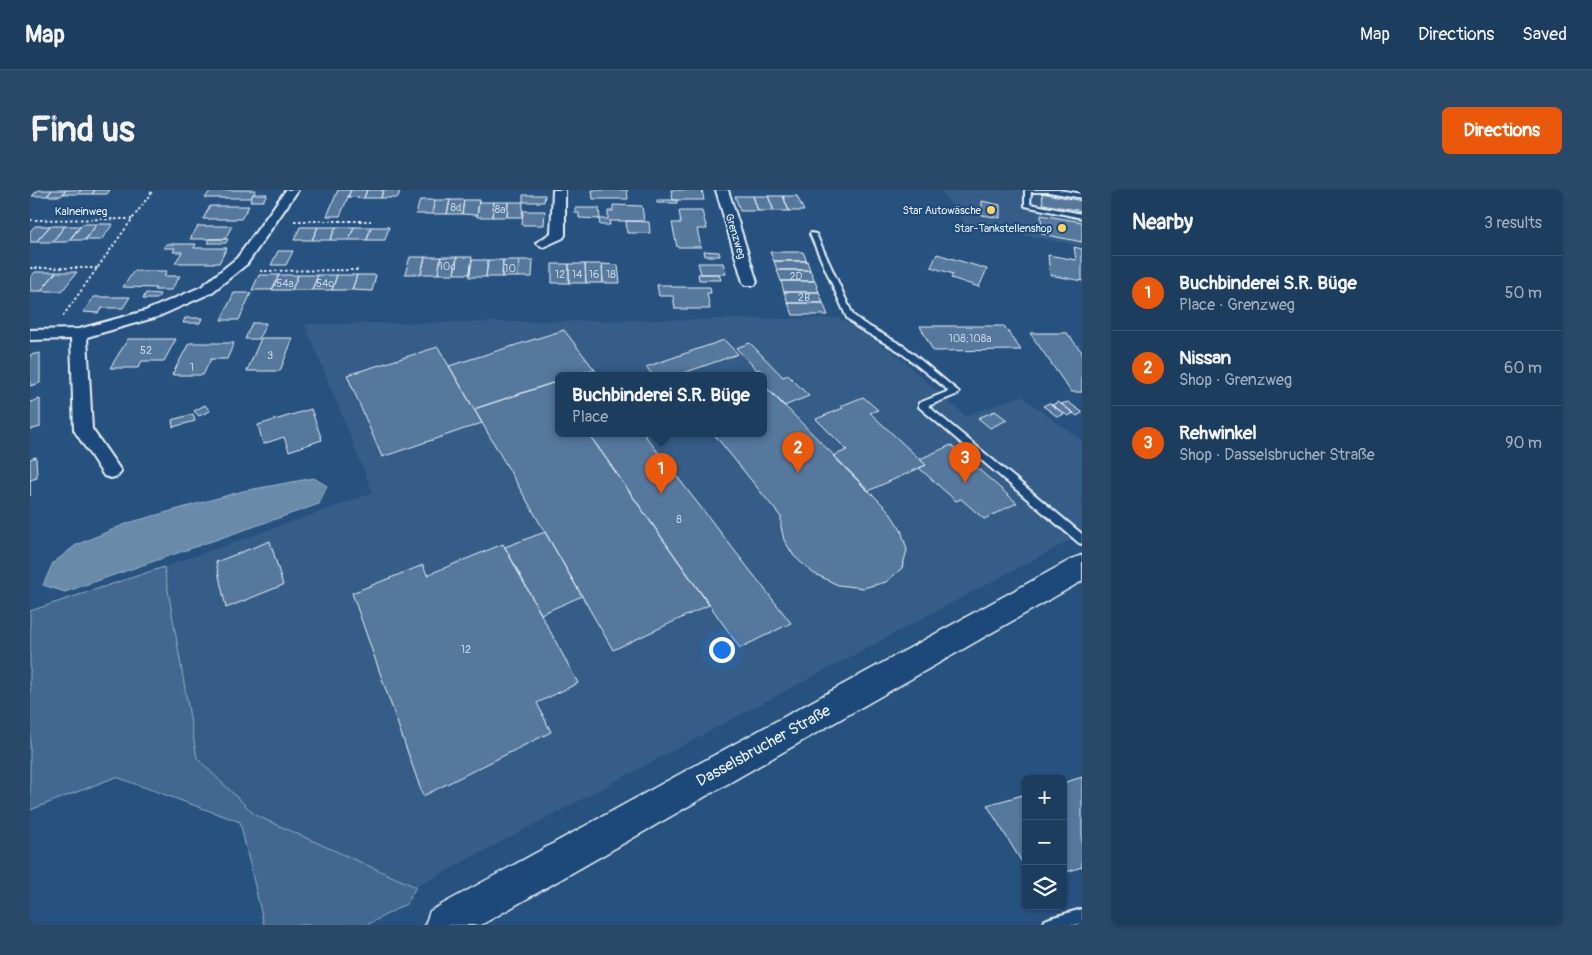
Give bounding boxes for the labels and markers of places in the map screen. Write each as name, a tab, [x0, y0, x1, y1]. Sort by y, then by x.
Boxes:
place label: Star Autowäsche	[903, 204, 982, 217]
marker: Star Autowäsche	[985, 204, 997, 216]
place label: Star-Tankstellenshop	[954, 222, 1052, 235]
marker: Star-Tankstellenshop	[1056, 222, 1068, 234]
pin: 2	[782, 432, 814, 473]
pin: 3	[949, 442, 981, 483]
pin: 1	[645, 453, 677, 494]

